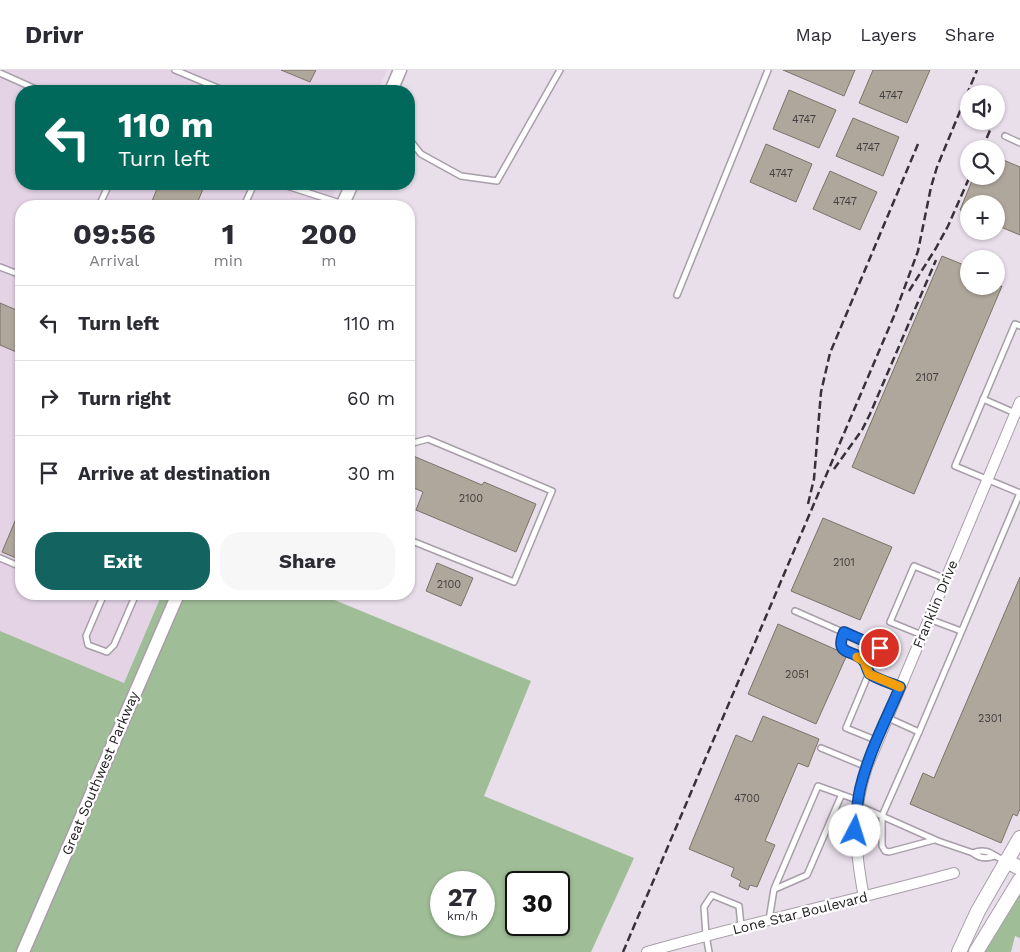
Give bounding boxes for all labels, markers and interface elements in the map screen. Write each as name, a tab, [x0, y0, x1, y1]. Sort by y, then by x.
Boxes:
text: Drivr	[25, 21, 83, 49]
text: Map	[795, 24, 832, 45]
text: Layers	[860, 24, 917, 45]
text: Share	[945, 24, 995, 45]
map controls	[960, 85, 1005, 295]
button: sound	[960, 85, 1005, 130]
house number: 4747	[879, 89, 903, 102]
text: 110 m	[118, 104, 214, 146]
icon: left	[35, 105, 100, 170]
house number: 4747	[792, 113, 816, 126]
button: search	[960, 140, 1005, 185]
house number: 4747	[856, 141, 880, 154]
text: Turn left	[118, 146, 210, 171]
house number: 4747	[769, 167, 793, 180]
house number: 4747	[833, 195, 857, 208]
button: +	[960, 195, 1005, 240]
text: 09:56	[73, 216, 156, 251]
text: 1	[222, 216, 235, 251]
text: 200	[301, 216, 357, 251]
button: −	[960, 250, 1005, 295]
text: Arrival	[89, 251, 139, 270]
text: min	[213, 251, 243, 270]
text: m	[321, 251, 337, 270]
icon: left	[35, 309, 63, 337]
text: Turn left	[78, 312, 159, 335]
text: 110 m	[344, 312, 395, 335]
house number: 2107	[915, 371, 939, 384]
icon: right	[35, 384, 63, 412]
text: Turn right	[78, 387, 171, 410]
text: 60 m	[347, 387, 395, 410]
icon: arrive	[35, 459, 63, 487]
text: Arrive at destination	[78, 462, 270, 485]
text: 30 m	[348, 462, 395, 485]
house number: 2100	[459, 492, 483, 505]
button: Exit	[35, 532, 210, 590]
button: Share	[220, 532, 395, 590]
house number: 2101	[833, 556, 855, 569]
street label: Franklin Drive	[909, 557, 961, 651]
house number: 2100	[437, 578, 461, 591]
pin	[859, 627, 901, 669]
icon: arrive	[866, 634, 894, 662]
house number: 2051	[785, 668, 809, 681]
street label: Great Southwest Parkway	[58, 688, 142, 857]
house number: 2301	[978, 712, 1002, 725]
house number: 4700	[734, 792, 760, 805]
position arrow	[828, 804, 880, 856]
speed limit sign: 30	[505, 871, 570, 936]
text: 27	[448, 883, 477, 912]
street label: Lone Star Boulevard	[731, 888, 869, 938]
text: km/h	[447, 909, 478, 923]

